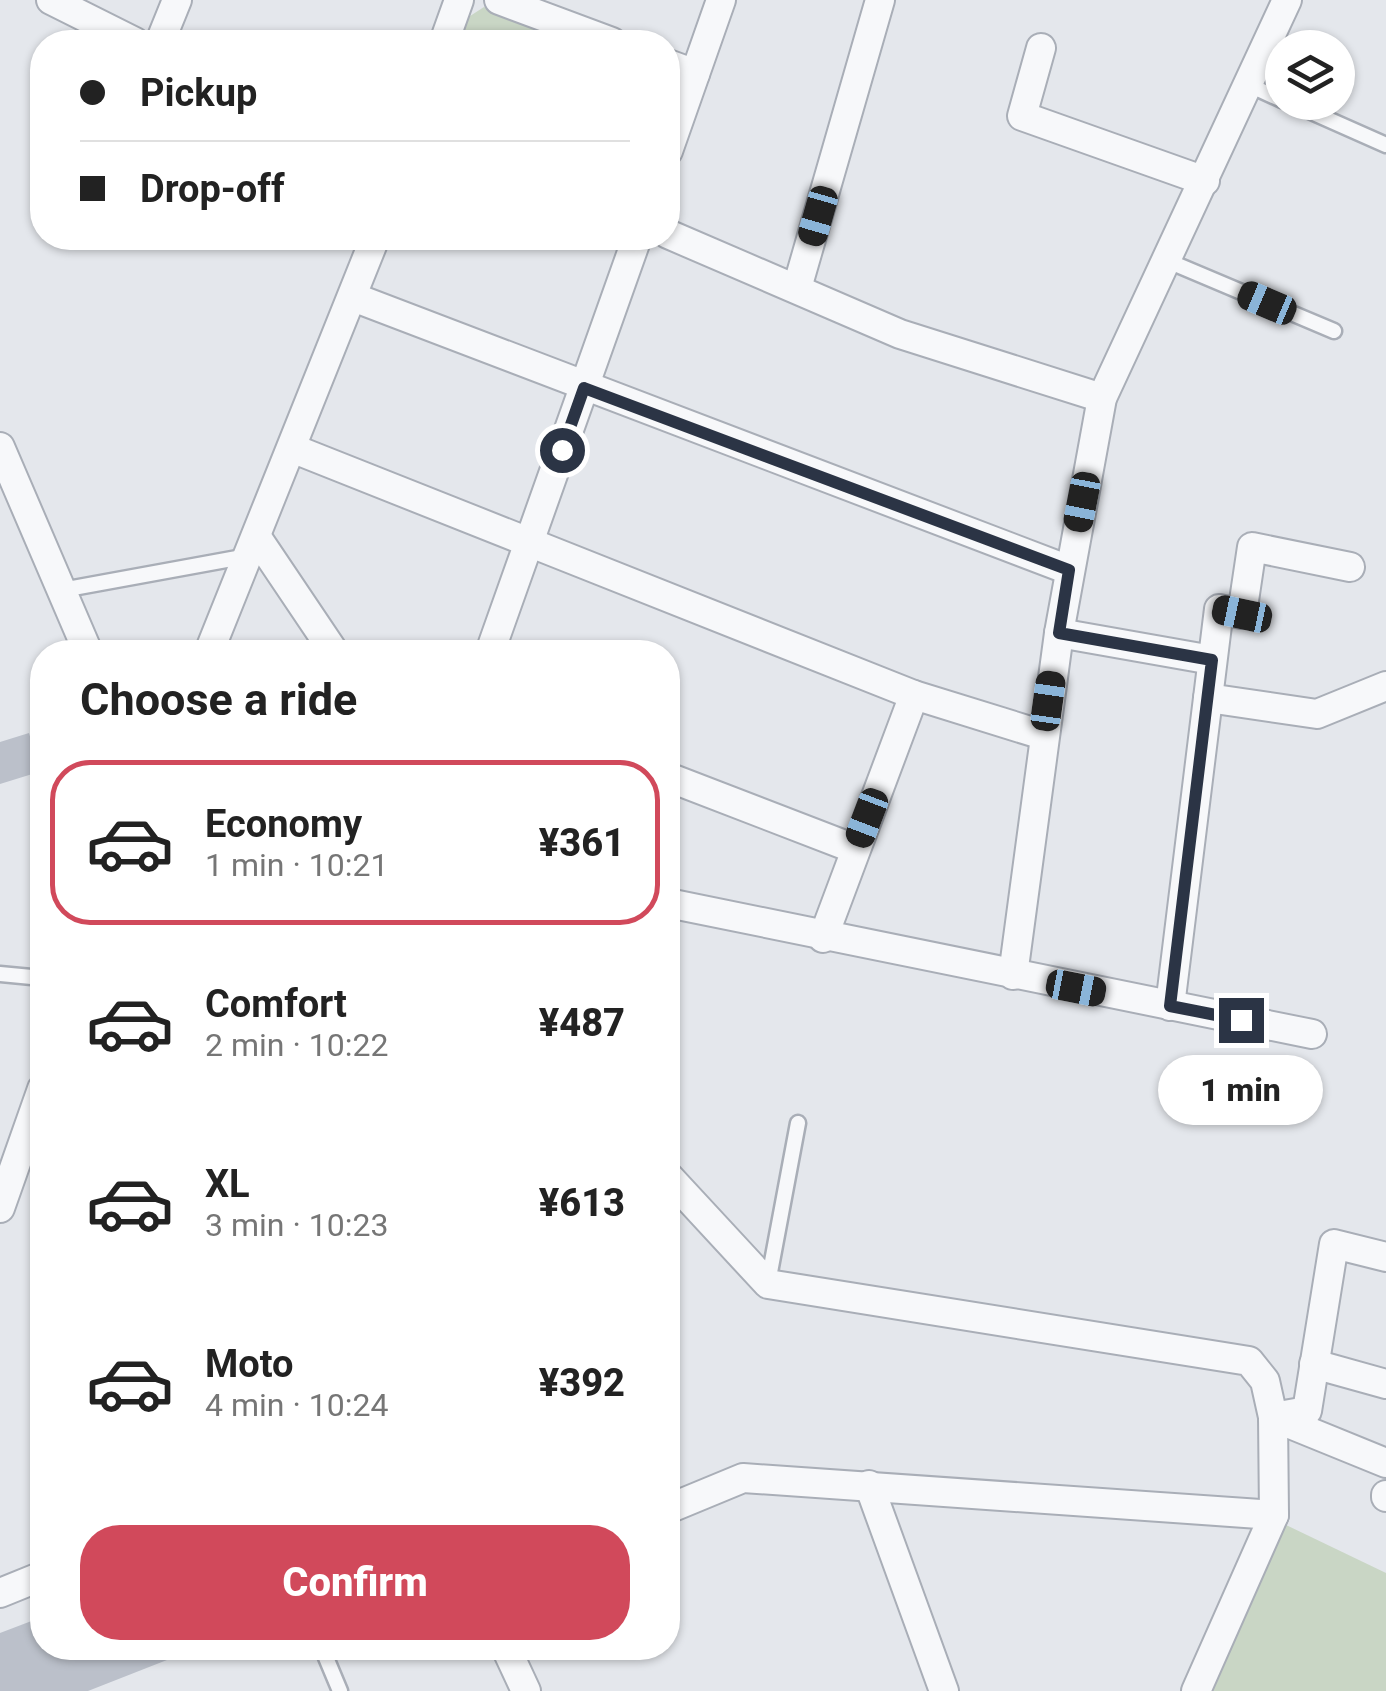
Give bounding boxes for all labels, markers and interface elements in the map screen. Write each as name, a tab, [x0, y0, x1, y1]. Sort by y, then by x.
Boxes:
map controls	[1265, 30, 1355, 120]
button: layers	[1265, 30, 1355, 120]
text: Pickup	[140, 71, 257, 115]
text: Drop-off	[140, 167, 285, 211]
car	[795, 183, 841, 249]
car	[1234, 277, 1300, 329]
route start	[540, 428, 585, 473]
car	[1062, 470, 1102, 534]
car	[1210, 593, 1274, 635]
car	[1029, 669, 1067, 733]
text: Choose a ride	[80, 673, 357, 726]
car	[842, 785, 892, 851]
icon: car	[85, 798, 175, 888]
text: Economy	[205, 802, 362, 846]
text: ¥361	[539, 821, 625, 865]
text: 1 min · 10:21	[205, 846, 388, 884]
car	[1044, 968, 1108, 1008]
icon: car	[85, 978, 175, 1068]
text: Comfort	[205, 982, 347, 1026]
route end	[1219, 998, 1264, 1043]
text: ¥487	[539, 1001, 625, 1045]
text: 2 min · 10:22	[205, 1026, 388, 1064]
callout: 1 min	[1158, 1055, 1324, 1125]
text: 1 min	[1200, 1071, 1281, 1109]
icon: car	[85, 1158, 175, 1248]
text: XL	[205, 1162, 250, 1206]
text: ¥613	[539, 1181, 625, 1225]
text: 3 min · 10:23	[205, 1206, 388, 1244]
icon: car	[85, 1338, 175, 1428]
text: Moto	[205, 1342, 294, 1386]
text: ¥392	[539, 1361, 625, 1405]
text: 4 min · 10:24	[205, 1386, 388, 1424]
button: Confirm	[80, 1525, 630, 1640]

